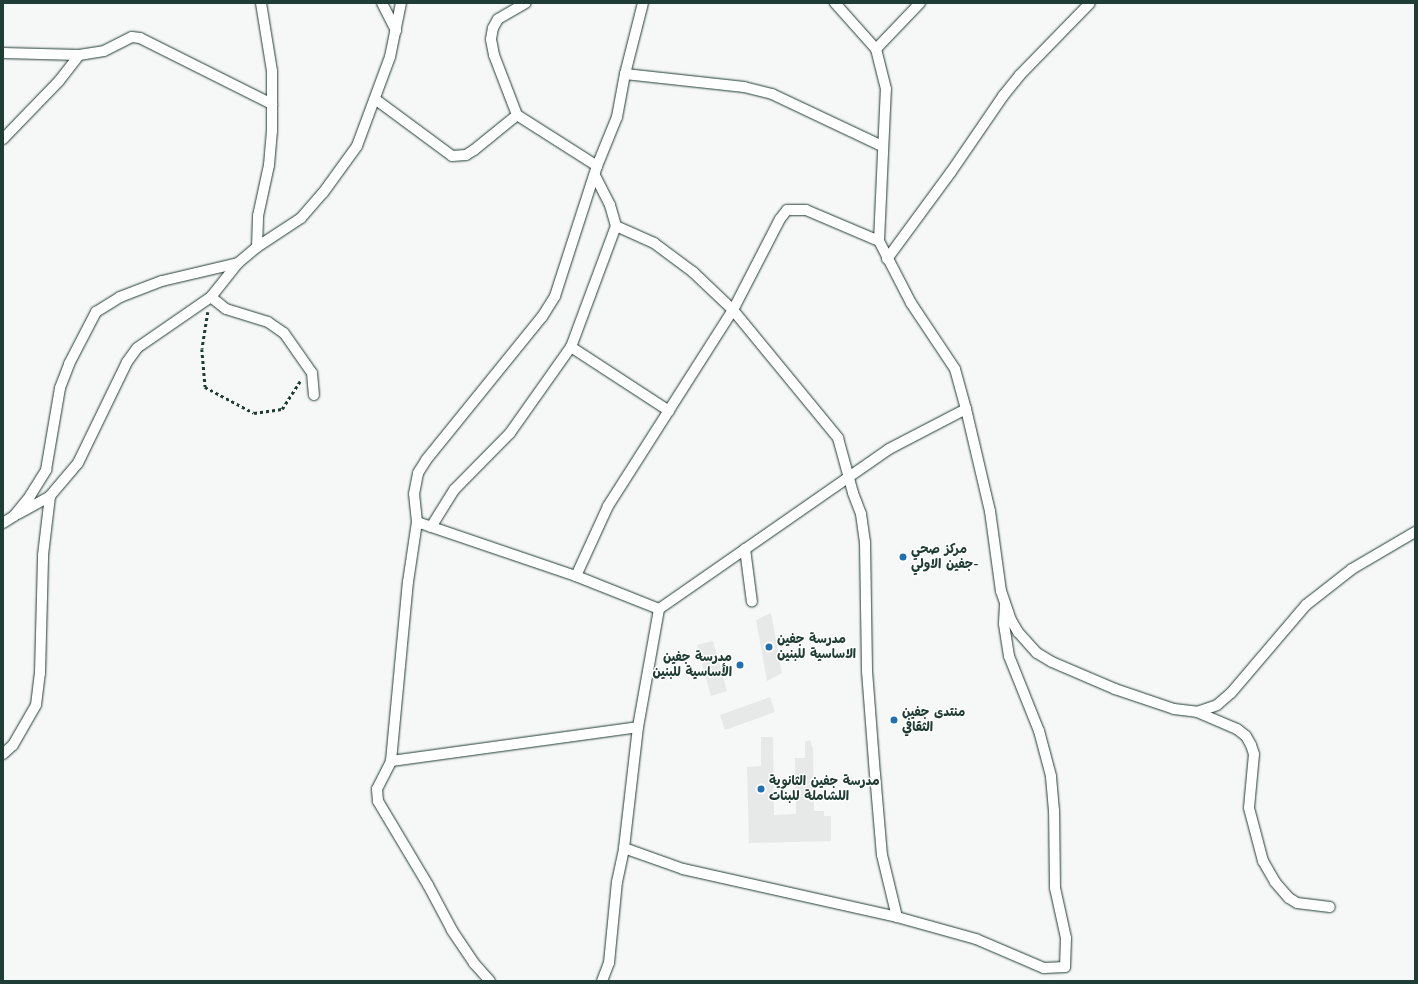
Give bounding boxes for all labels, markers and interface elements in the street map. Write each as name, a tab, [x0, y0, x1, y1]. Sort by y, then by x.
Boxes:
place label: مركز صحي جفين الاولي-	[911, 542, 979, 573]
marker: مركز صحي جفين الاولي-	[898, 552, 908, 562]
place label: مدرسة جفين الاساسية للبنين	[777, 632, 856, 663]
marker: مدرسة جفين الاساسية للبنين	[764, 642, 774, 652]
place label: مدرسة جفين الأساسية للبنين	[653, 650, 732, 681]
marker: مدرسة جفين الأساسية للبنين	[735, 660, 745, 670]
place label: منتدى جفين الثقافي	[902, 705, 965, 736]
marker: منتدى جفين الثقافي	[889, 715, 899, 725]
place label: مدرسة جفين الثانوية اللشاملة للبنات	[769, 774, 880, 805]
marker: مدرسة جفين الثانوية اللشاملة للبنات	[756, 784, 766, 794]

